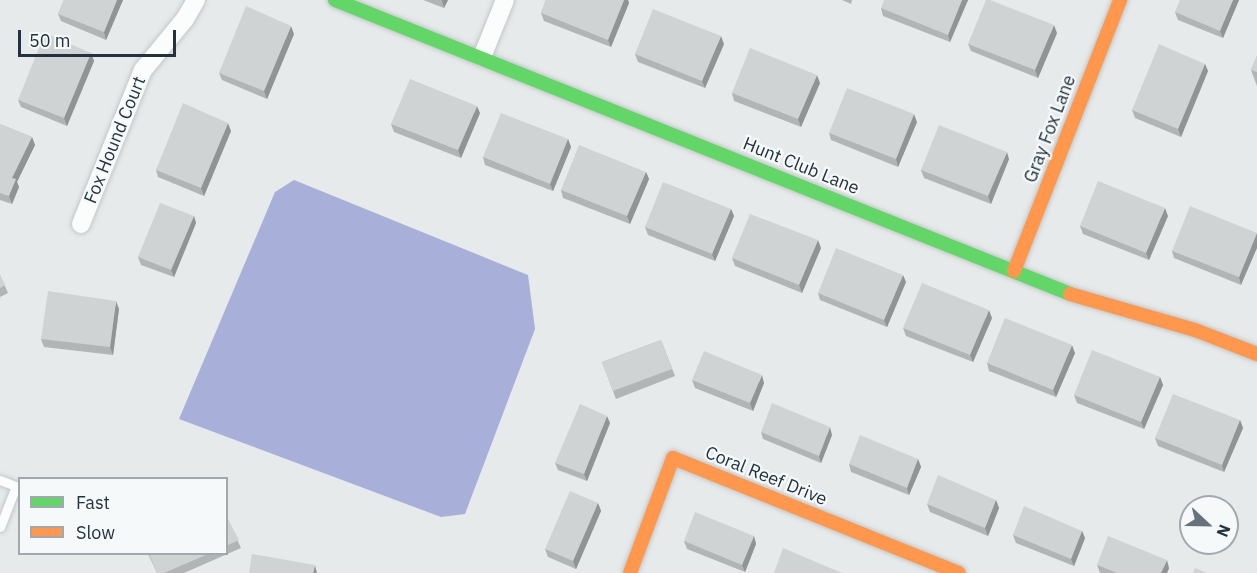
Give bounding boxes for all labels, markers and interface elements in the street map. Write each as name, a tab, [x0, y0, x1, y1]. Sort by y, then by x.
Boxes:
scale bar	[21, 18, 178, 56]
text: 50 m	[29, 29, 71, 52]
street label: Gray Fox Lane	[1020, 72, 1080, 186]
street label: Fox Hound Court	[80, 73, 150, 207]
street label: Hunt Club Lane	[740, 133, 862, 199]
street label: Coral Reef Drive	[702, 442, 830, 510]
legend	[18, 477, 228, 555]
text: Fast	[76, 491, 110, 514]
north arrow	[1179, 495, 1239, 555]
text: Slow	[76, 521, 115, 544]
text: N	[1212, 522, 1235, 540]

